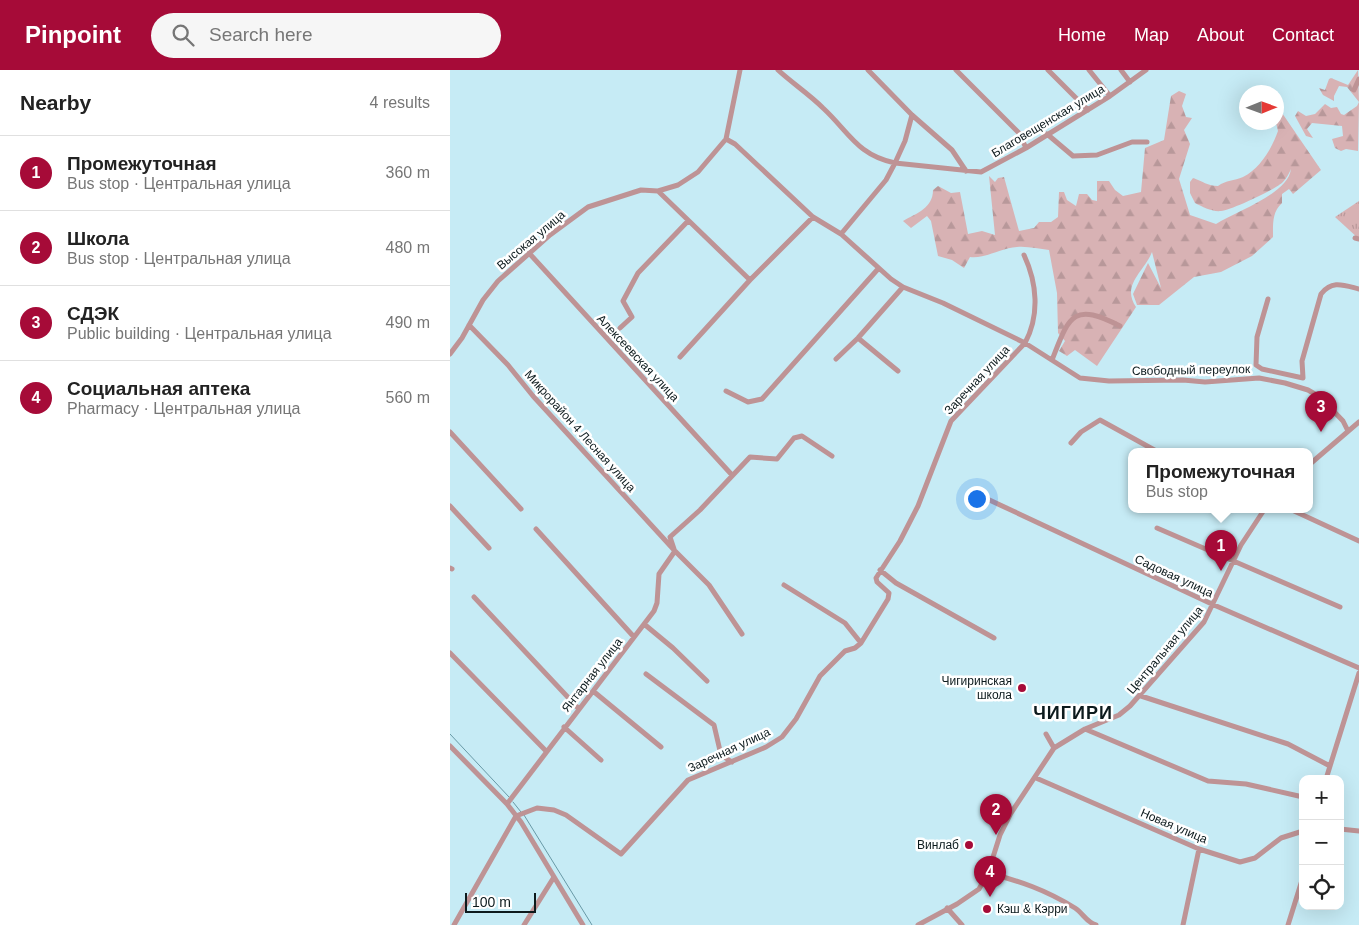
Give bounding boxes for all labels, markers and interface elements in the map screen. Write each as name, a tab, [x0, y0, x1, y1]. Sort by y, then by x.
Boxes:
search box	[151, 13, 501, 58]
text: Pinpoint	[25, 21, 121, 48]
icon: search	[169, 21, 197, 49]
text: Search here	[209, 24, 313, 45]
text: Home	[1058, 25, 1106, 45]
text: Map	[1134, 25, 1169, 45]
text: About	[1197, 25, 1244, 45]
text: Contact	[1272, 25, 1334, 45]
street label: Благовещенская улица	[989, 82, 1107, 160]
north arrow	[1239, 85, 1284, 130]
text: Nearby	[20, 91, 91, 114]
text: 4 results	[370, 94, 430, 111]
text: Промежуточная	[67, 153, 217, 174]
text: 1	[32, 164, 40, 181]
text: 360 m	[386, 164, 430, 181]
text: Bus stop · Центральная улица	[67, 175, 291, 192]
street label: Высокая улица	[494, 207, 568, 273]
text: Школа	[67, 228, 129, 249]
text: 2	[32, 239, 40, 256]
text: 480 m	[386, 239, 430, 256]
text: Bus stop · Центральная улица	[67, 250, 291, 267]
text: СДЭК	[67, 303, 119, 324]
street label: Алексеевская улица	[594, 312, 682, 405]
text: 3	[32, 314, 40, 331]
text: 490 m	[386, 314, 430, 331]
text: Public building · Центральная улица	[67, 325, 332, 342]
street label: Заречная улица	[941, 342, 1013, 417]
street label: Свободный переулок	[1132, 362, 1251, 378]
street label: Микрорайон 4 Лесная улица	[522, 367, 638, 495]
text: Социальная аптека	[67, 378, 250, 399]
text: 4	[32, 389, 40, 406]
text: 560 m	[386, 389, 430, 406]
pin: 3	[1305, 391, 1337, 432]
text: Pharmacy · Центральная улица	[67, 400, 300, 417]
popup	[1128, 448, 1313, 513]
text: Промежуточная	[1146, 461, 1295, 482]
text: Bus stop	[1146, 483, 1208, 500]
your location	[964, 486, 990, 512]
pin: 1	[1205, 530, 1237, 571]
street label: Садовая улица	[1133, 552, 1216, 600]
street label: Центральная улица	[1124, 603, 1206, 697]
street label: Янтарная улица	[559, 635, 625, 715]
place label: Чигиринская школа	[942, 674, 1012, 702]
marker: Чигиринская школа	[1016, 682, 1028, 694]
district label: ЧИГИРИ	[1033, 703, 1113, 723]
street label: Заречная улица	[686, 725, 773, 775]
map controls	[1299, 775, 1344, 910]
button: +	[1299, 775, 1344, 820]
pin: 2	[980, 794, 1012, 835]
street label: Новая улица	[1139, 806, 1210, 846]
button: −	[1299, 820, 1344, 865]
place label: Винлаб	[917, 838, 959, 852]
marker: Винлаб	[963, 839, 975, 851]
pin: 4	[974, 856, 1006, 897]
button: locate	[1299, 865, 1344, 910]
scale bar	[465, 890, 536, 913]
text: 100 m	[472, 894, 511, 910]
place label: Кэш & Кэрри	[997, 902, 1068, 916]
marker: Кэш & Кэрри	[981, 903, 993, 915]

